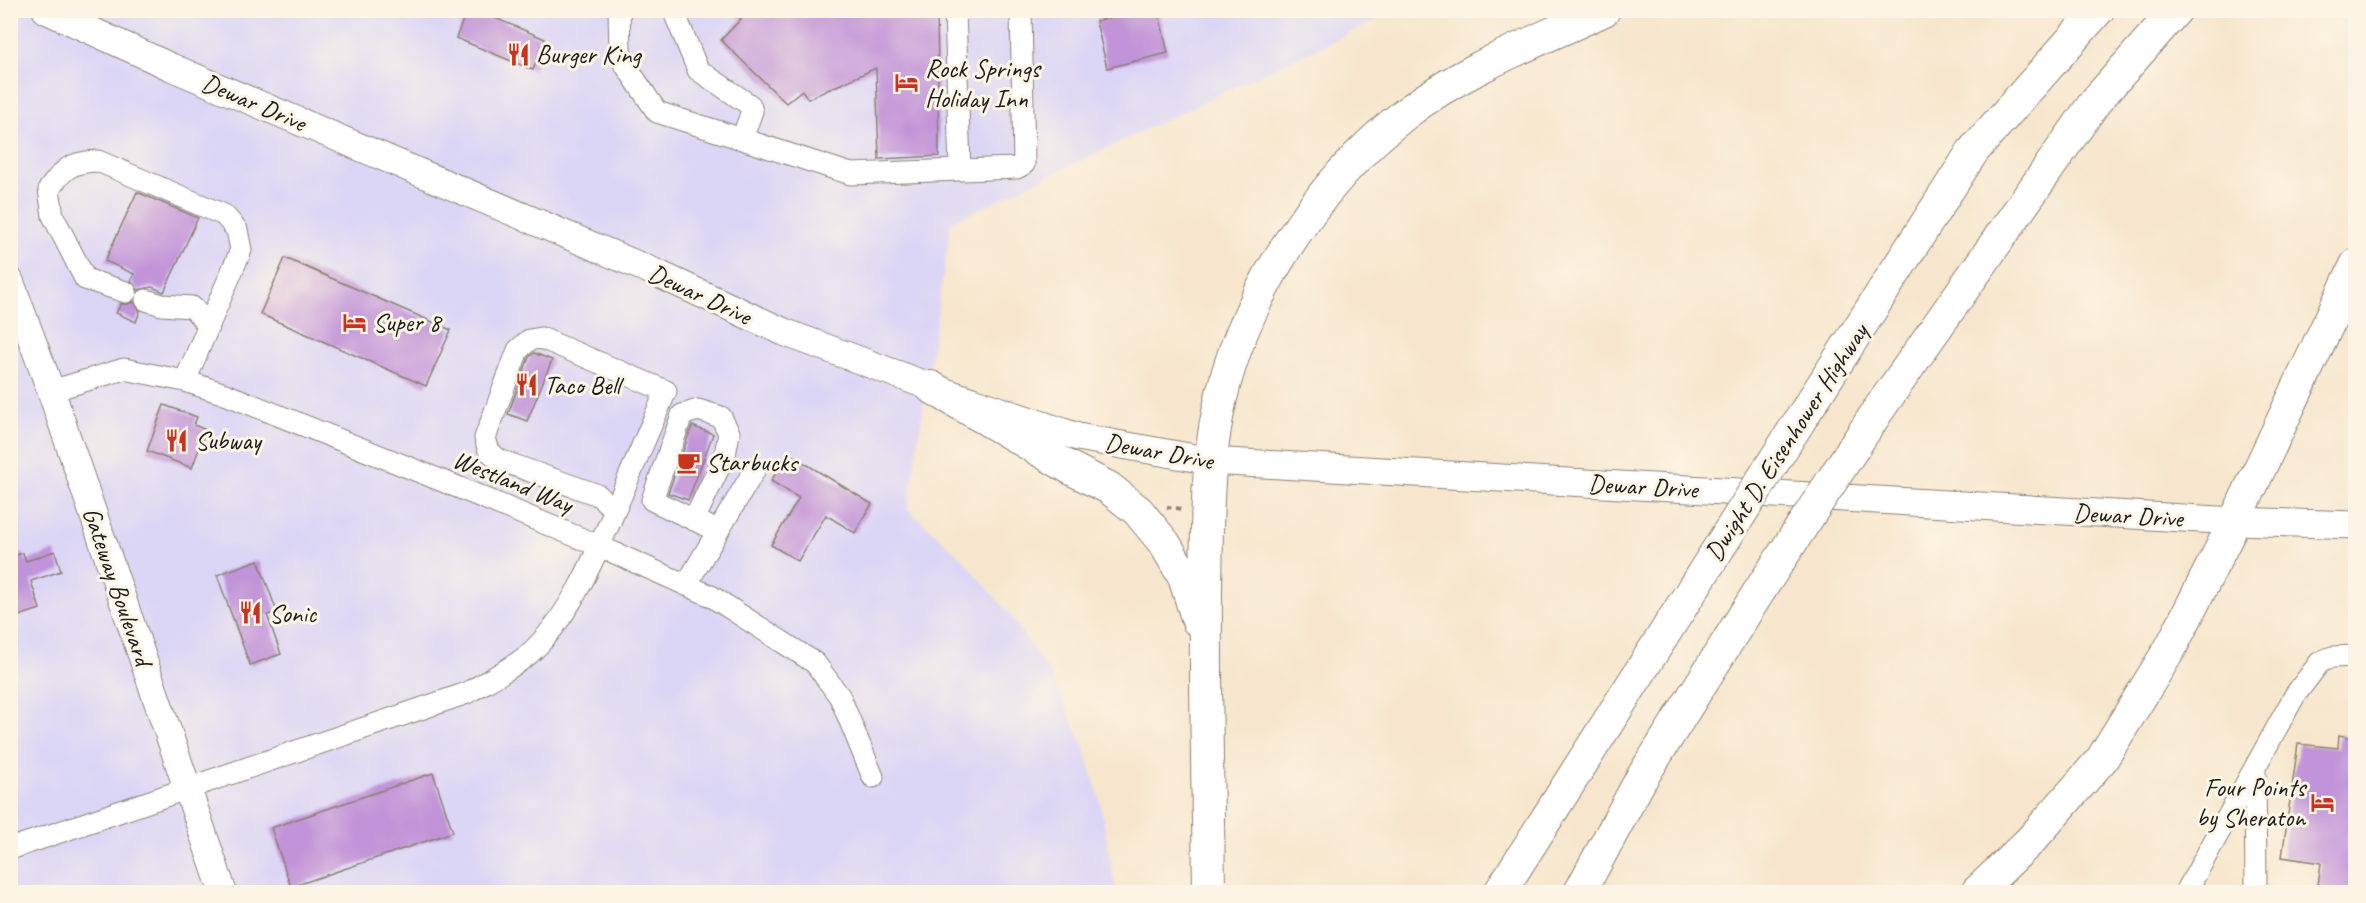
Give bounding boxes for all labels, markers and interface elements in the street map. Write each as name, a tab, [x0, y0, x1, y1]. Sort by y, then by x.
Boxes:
place label: Burger King	[536, 38, 642, 71]
restaurant icon: Burger King	[505, 41, 531, 67]
place label: Rock Springs Holiday Inn	[925, 52, 1042, 115]
street label: Dewar Drive	[197, 66, 313, 140]
hotel icon: Rock Springs Holiday Inn	[894, 70, 920, 96]
street label: Dewar Drive	[643, 256, 759, 334]
place label: Super 8	[373, 306, 443, 339]
hotel icon: Super 8	[342, 309, 368, 335]
street label: Dwight D. Eisenhower Highway	[1697, 316, 1877, 567]
place label: Taco Bell	[544, 369, 625, 402]
restaurant icon: Taco Bell	[513, 372, 539, 398]
place label: Subway	[195, 424, 263, 457]
street label: Dewar Drive	[1102, 426, 1218, 478]
restaurant icon: Subway	[164, 427, 190, 453]
street label: Westland Way	[448, 443, 579, 521]
place label: Starbucks	[706, 446, 799, 479]
cafe icon: Starbucks	[675, 449, 701, 475]
street label: Dewar Drive	[1587, 467, 1701, 506]
street label: Dewar Drive	[2072, 496, 2186, 535]
street label: Gateway Boulevard	[75, 503, 161, 673]
place label: Sonic	[269, 597, 317, 630]
restaurant icon: Sonic	[238, 600, 264, 626]
place label: Four Points by Sheraton	[2196, 771, 2307, 834]
hotel icon: Four Points by Sheraton	[2310, 789, 2336, 815]

